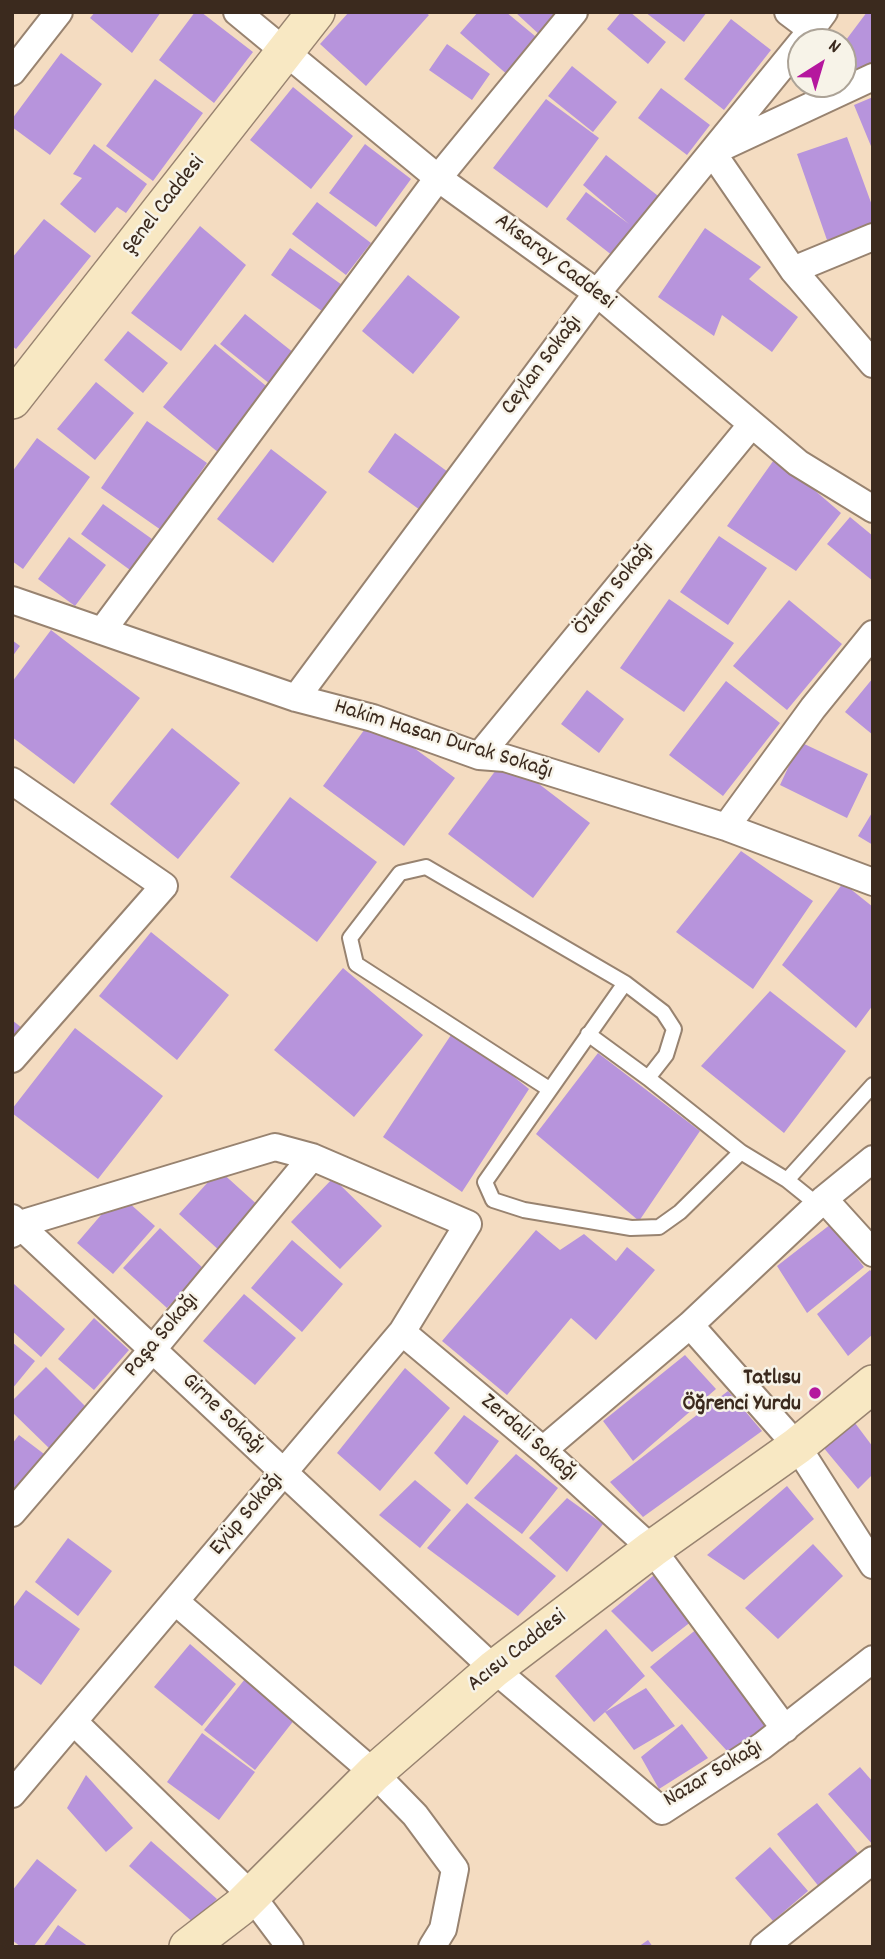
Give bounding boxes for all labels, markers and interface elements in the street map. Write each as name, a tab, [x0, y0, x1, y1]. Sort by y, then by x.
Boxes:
north arrow	[787, 28, 857, 98]
text: N	[822, 34, 846, 61]
street label: Şenel Caddesi	[118, 151, 212, 261]
street label: Aksaray Caddesi	[488, 209, 620, 317]
street label: Ceylan Sokağı	[497, 311, 589, 421]
street label: Özlem Sokağı	[569, 537, 661, 643]
street label: Hakim Hasan Durak Sokağı	[330, 695, 556, 787]
street label: Paşa Sokağı	[120, 1288, 206, 1384]
place label: Tatlısu Öğrenci Yurdu	[683, 1366, 801, 1420]
street label: Girne Sokağı	[175, 1369, 269, 1461]
marker: Tatlısu Öğrenci Yurdu	[807, 1385, 823, 1401]
street label: Zerdali Sokağı	[474, 1389, 582, 1489]
street label: Eyüp Sokağı	[205, 1468, 291, 1562]
street label: Acısu Caddesi	[463, 1605, 573, 1699]
street label: Nazar Sokağı	[660, 1735, 768, 1815]

